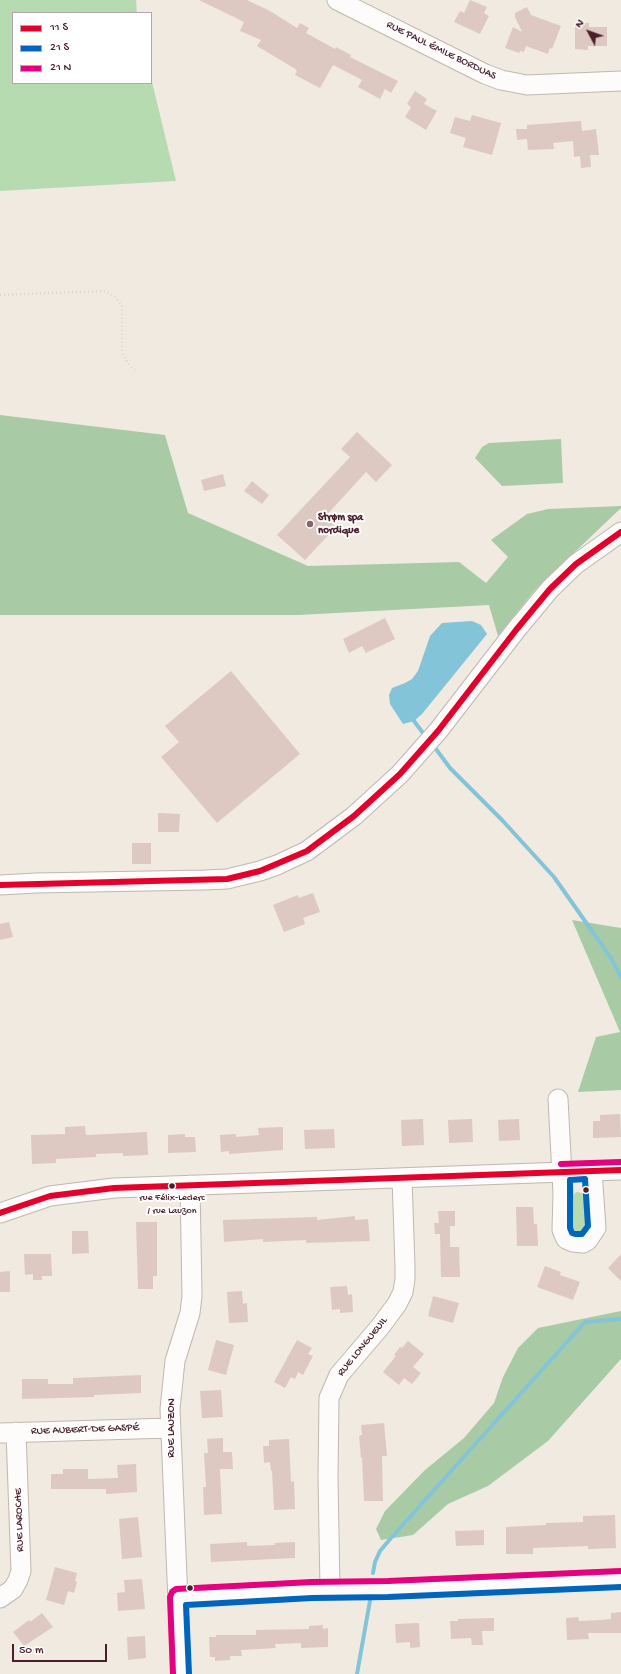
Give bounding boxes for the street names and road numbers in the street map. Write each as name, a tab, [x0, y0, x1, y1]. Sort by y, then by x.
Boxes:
street label: RUE PAUL ÉMILE BORDUAS	[384, 19, 498, 83]
street label: RUE LONGUEUIL	[335, 1315, 391, 1379]
street label: RUE LAUZON	[165, 1398, 179, 1458]
street label: RUE AUBERT-DE GASPÉ	[31, 1422, 139, 1438]
street label: RUE LAROCHE	[12, 1488, 28, 1552]

